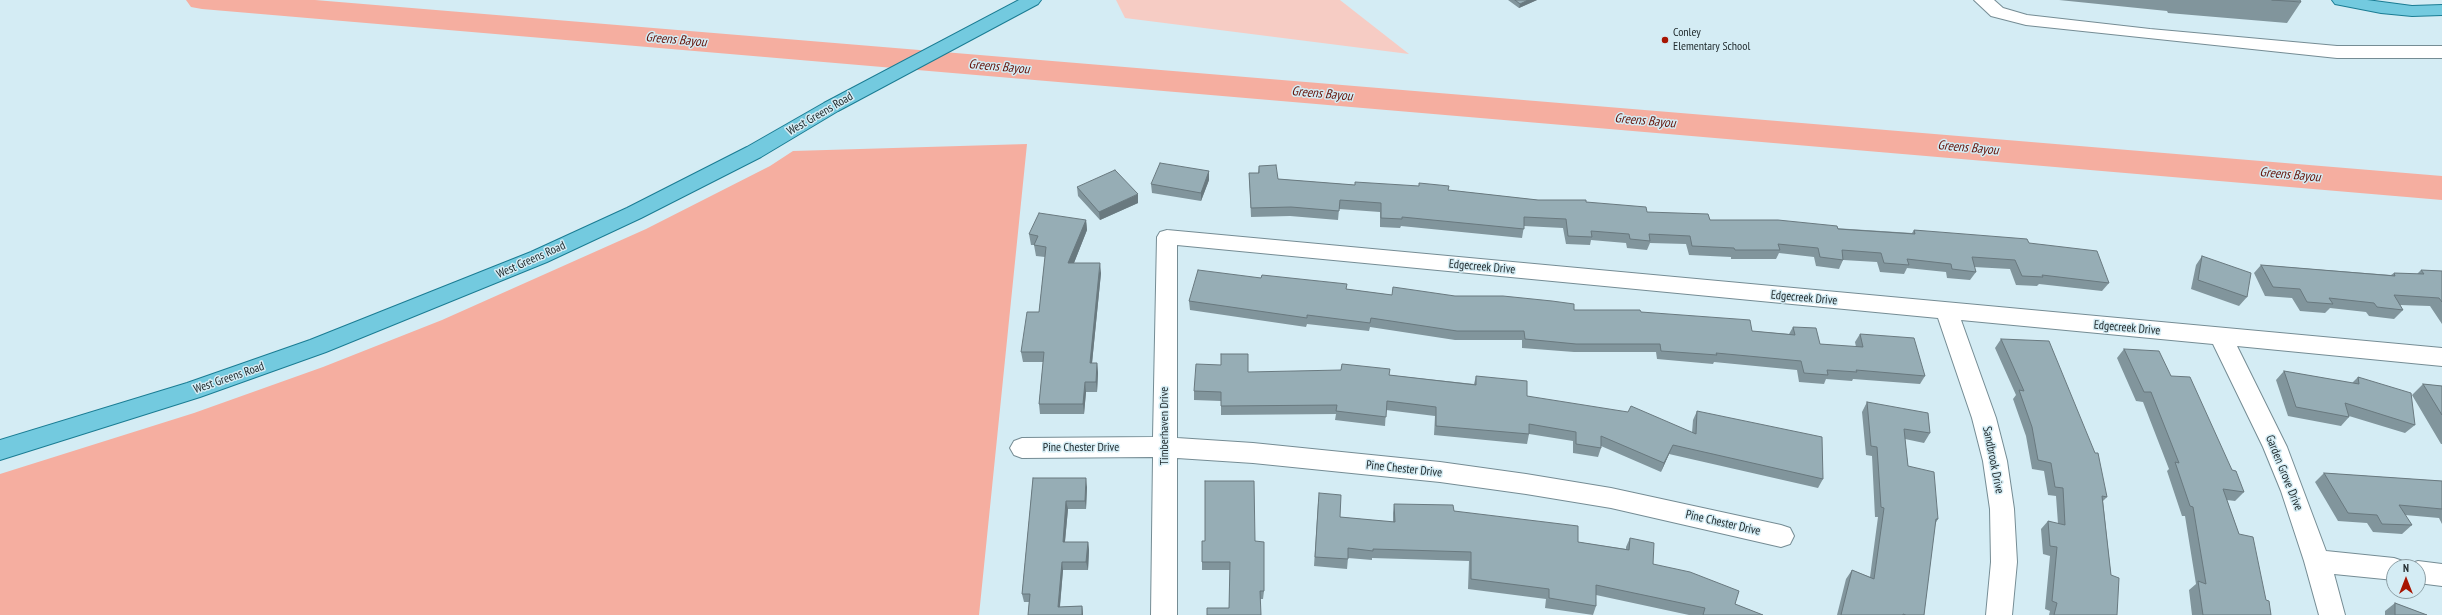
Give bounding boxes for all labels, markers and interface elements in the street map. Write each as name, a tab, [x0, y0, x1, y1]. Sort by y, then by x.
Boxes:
place label: Conley Elementary School	[1673, 26, 1750, 54]
water label: Greens Bayou	[645, 30, 707, 50]
marker: Conley Elementary School	[1660, 35, 1670, 45]
water label: Greens Bayou	[968, 57, 1030, 77]
water label: Greens Bayou	[1291, 84, 1353, 104]
street label: West Greens Road	[784, 89, 856, 139]
water label: Greens Bayou	[1614, 111, 1676, 131]
water label: Greens Bayou	[1937, 138, 1999, 158]
water label: Greens Bayou	[2259, 165, 2321, 185]
street label: West Greens Road	[494, 238, 568, 282]
street label: Edgecreek Drive	[1448, 257, 1516, 277]
street label: Edgecreek Drive	[1770, 288, 1838, 308]
street label: Edgecreek Drive	[2093, 318, 2161, 338]
street label: West Greens Road	[192, 359, 266, 397]
street label: Timberhaven Drive	[1158, 387, 1172, 465]
street label: Sandbrook Drive	[1979, 425, 2007, 495]
street label: Garden Grove Drive	[2262, 433, 2306, 513]
street label: Pine Chester Drive	[1043, 441, 1119, 455]
street label: Pine Chester Drive	[1365, 458, 1443, 480]
street label: Pine Chester Drive	[1684, 507, 1762, 539]
north arrow	[2386, 559, 2426, 599]
text: N	[2403, 561, 2409, 575]

